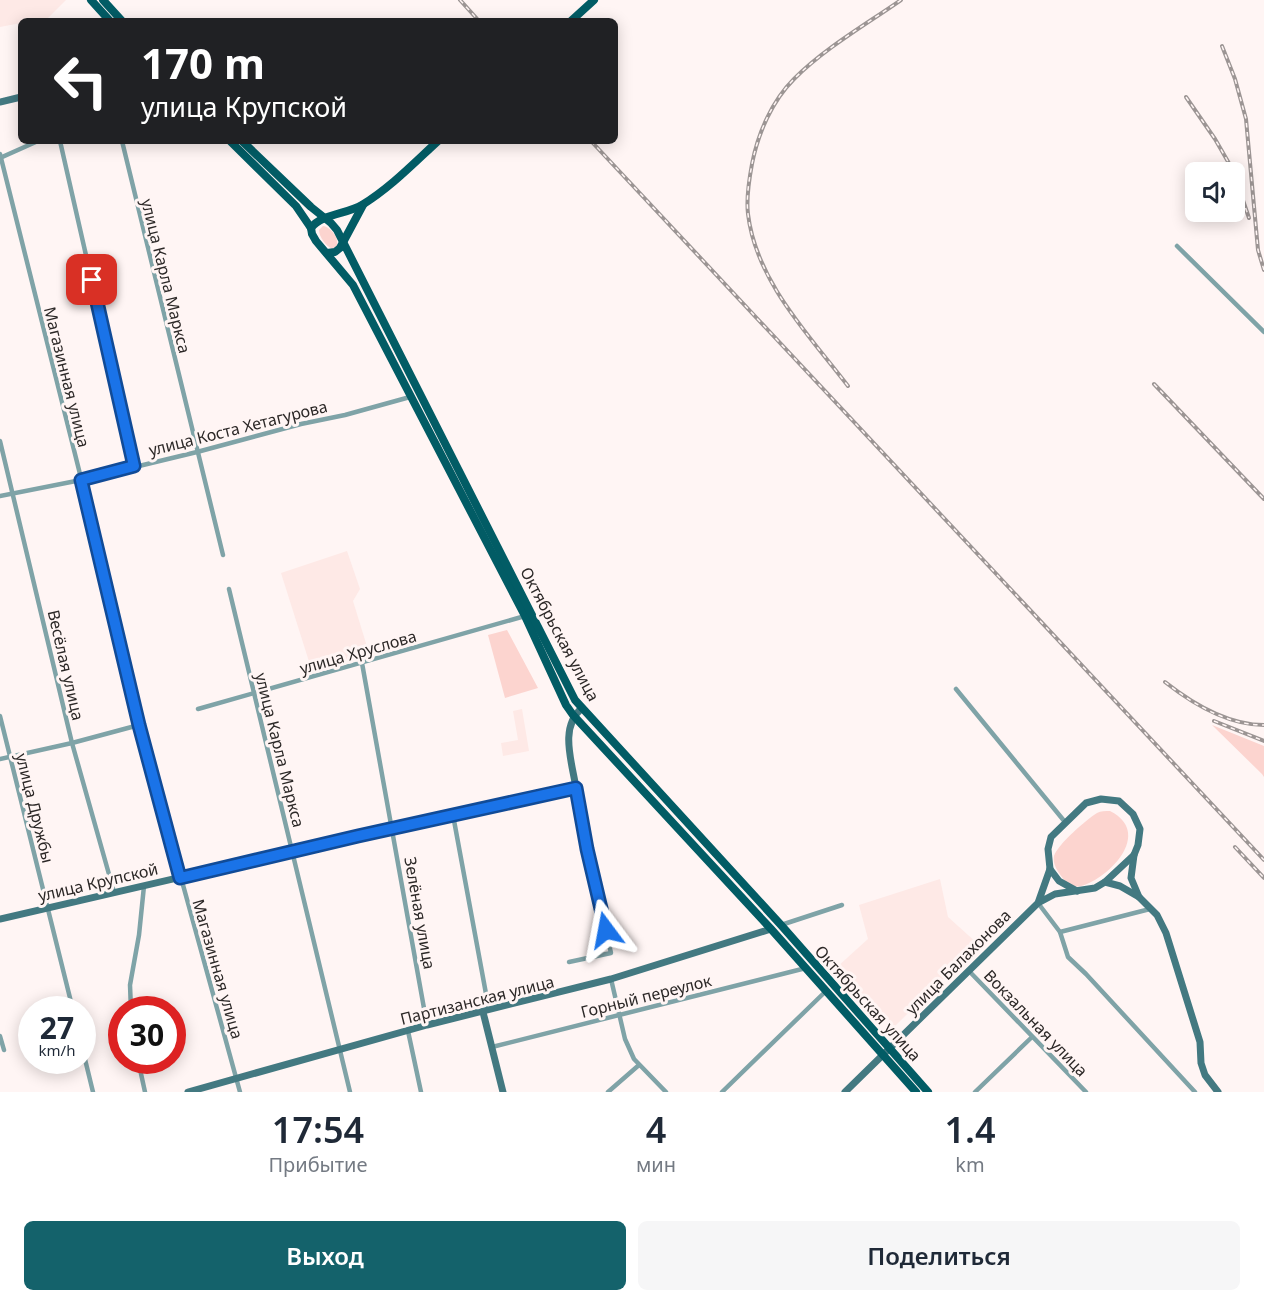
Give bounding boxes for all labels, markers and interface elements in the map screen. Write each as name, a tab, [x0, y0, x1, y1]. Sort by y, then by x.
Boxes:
text: 170 m	[141, 34, 265, 91]
icon: left	[42, 42, 120, 120]
text: улица Крупской	[141, 88, 347, 125]
map controls	[1185, 162, 1245, 222]
button: sound	[1185, 162, 1245, 222]
street label: улица Карла Маркса	[136, 196, 196, 356]
pin	[66, 254, 117, 305]
icon: arrive	[75, 263, 108, 296]
street label: Магазинная улица	[39, 304, 95, 450]
street label: улица Коста Хетагурова	[146, 395, 330, 461]
street label: Октябрьская улица	[515, 563, 605, 705]
street label: Весёлая улица	[43, 608, 89, 722]
street label: улица Хруслова	[297, 625, 419, 679]
street label: улица Карла Маркса	[250, 670, 310, 830]
street label: улица Дружбы	[11, 751, 59, 865]
street label: Зелёная улица	[399, 855, 441, 971]
street label: улица Крупской	[36, 858, 160, 906]
street label: Магазинная улица	[188, 897, 248, 1041]
position arrow	[574, 898, 638, 962]
street label: улица Балахонова	[900, 904, 1016, 1020]
street label: Октябрьская улица	[810, 940, 926, 1066]
street label: Вокзальная улица	[979, 965, 1093, 1081]
street label: Горный переулок	[578, 969, 714, 1023]
street label: Партизанская улица	[398, 970, 556, 1030]
speed limit sign: 30	[108, 996, 186, 1074]
text: 27	[40, 1007, 74, 1048]
text: km/h	[39, 1040, 75, 1060]
text: 17:54	[272, 1105, 364, 1154]
text: 4	[646, 1105, 666, 1154]
text: 1.4	[944, 1105, 996, 1154]
text: Прибытие	[268, 1151, 368, 1178]
text: мин	[636, 1151, 676, 1178]
text: km	[955, 1151, 985, 1178]
button: Выход	[24, 1221, 626, 1290]
button: Поделиться	[638, 1221, 1240, 1290]

